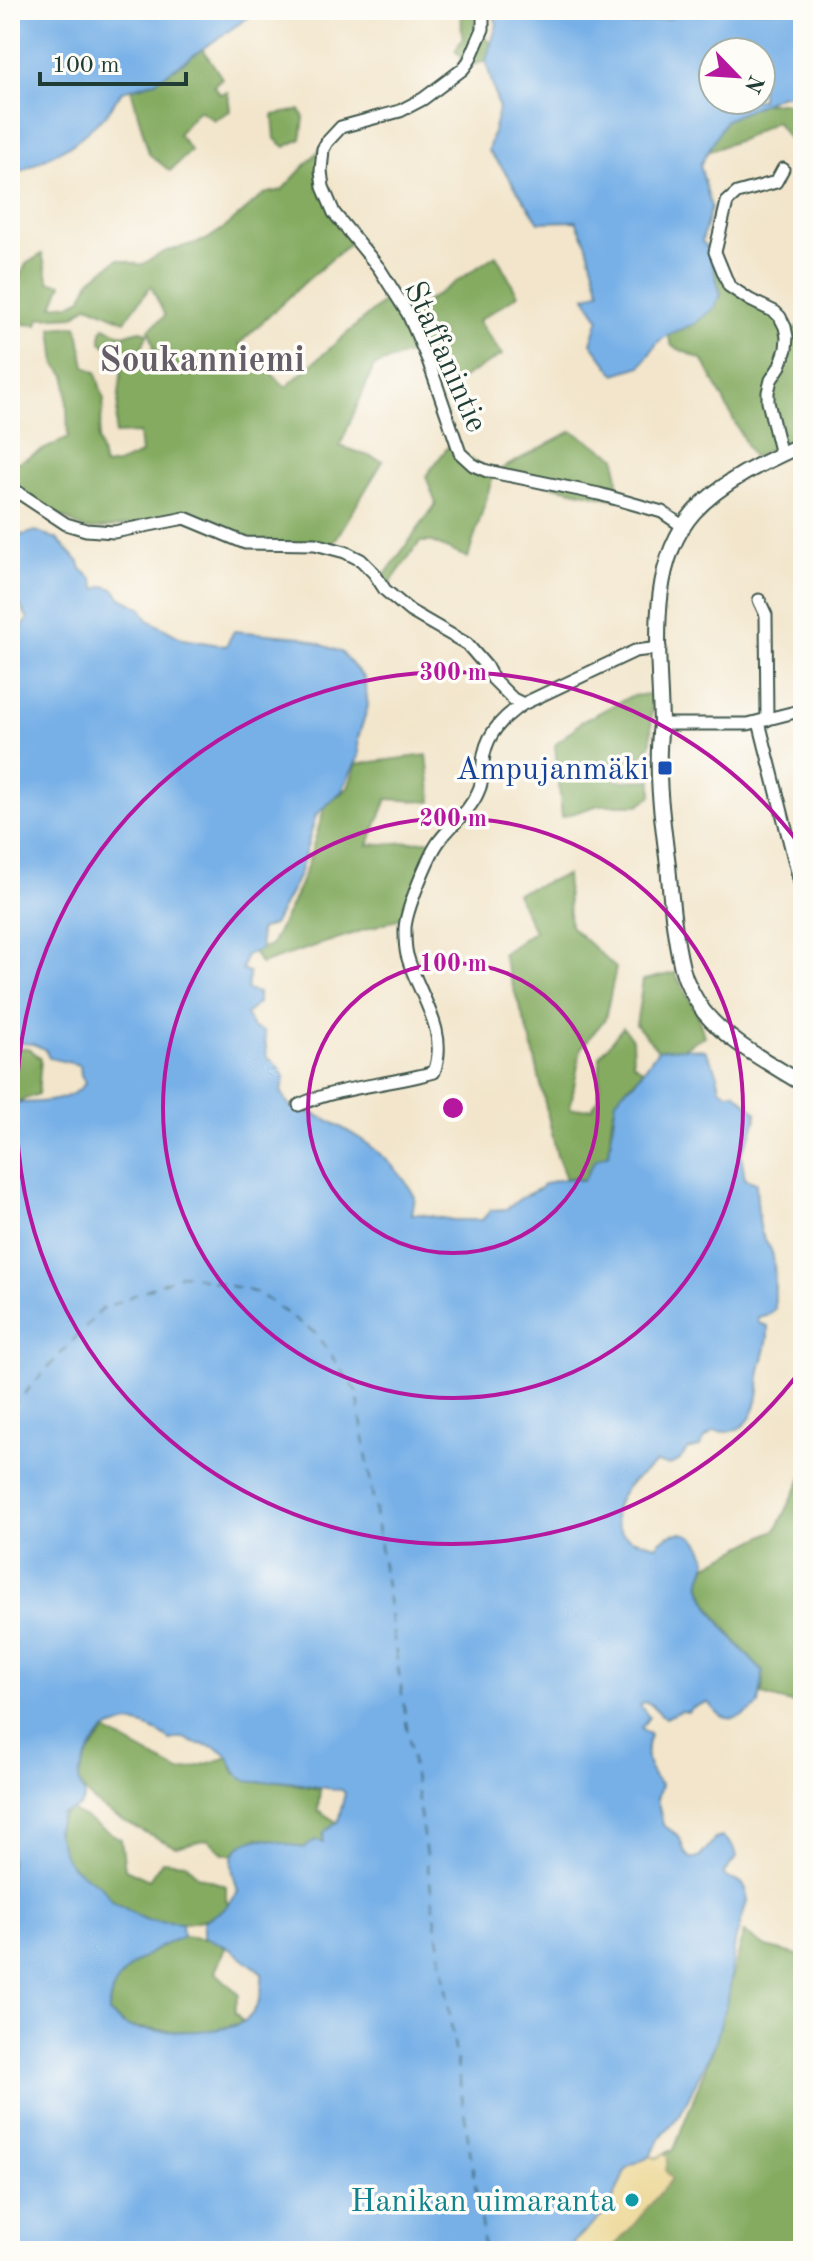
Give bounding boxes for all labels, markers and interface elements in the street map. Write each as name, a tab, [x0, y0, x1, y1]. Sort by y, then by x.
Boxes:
scale bar	[40, 36, 186, 86]
north arrow	[697, 36, 777, 116]
text: 100 m	[52, 54, 120, 78]
text: N	[740, 71, 767, 96]
street label: Staffanintie	[397, 277, 492, 438]
district label: Soukanniemi	[99, 344, 305, 380]
text: 300 m	[419, 662, 487, 686]
place label: Ampujanmäki	[456, 755, 649, 787]
marker: Ampujanmäki	[656, 759, 674, 777]
text: 200 m	[419, 808, 487, 832]
text: 100 m	[419, 953, 487, 977]
centre of rings	[439, 1094, 467, 1122]
place label: Hanikan uimaranta	[350, 2187, 616, 2219]
marker: Hanikan uimaranta	[623, 2191, 641, 2209]

